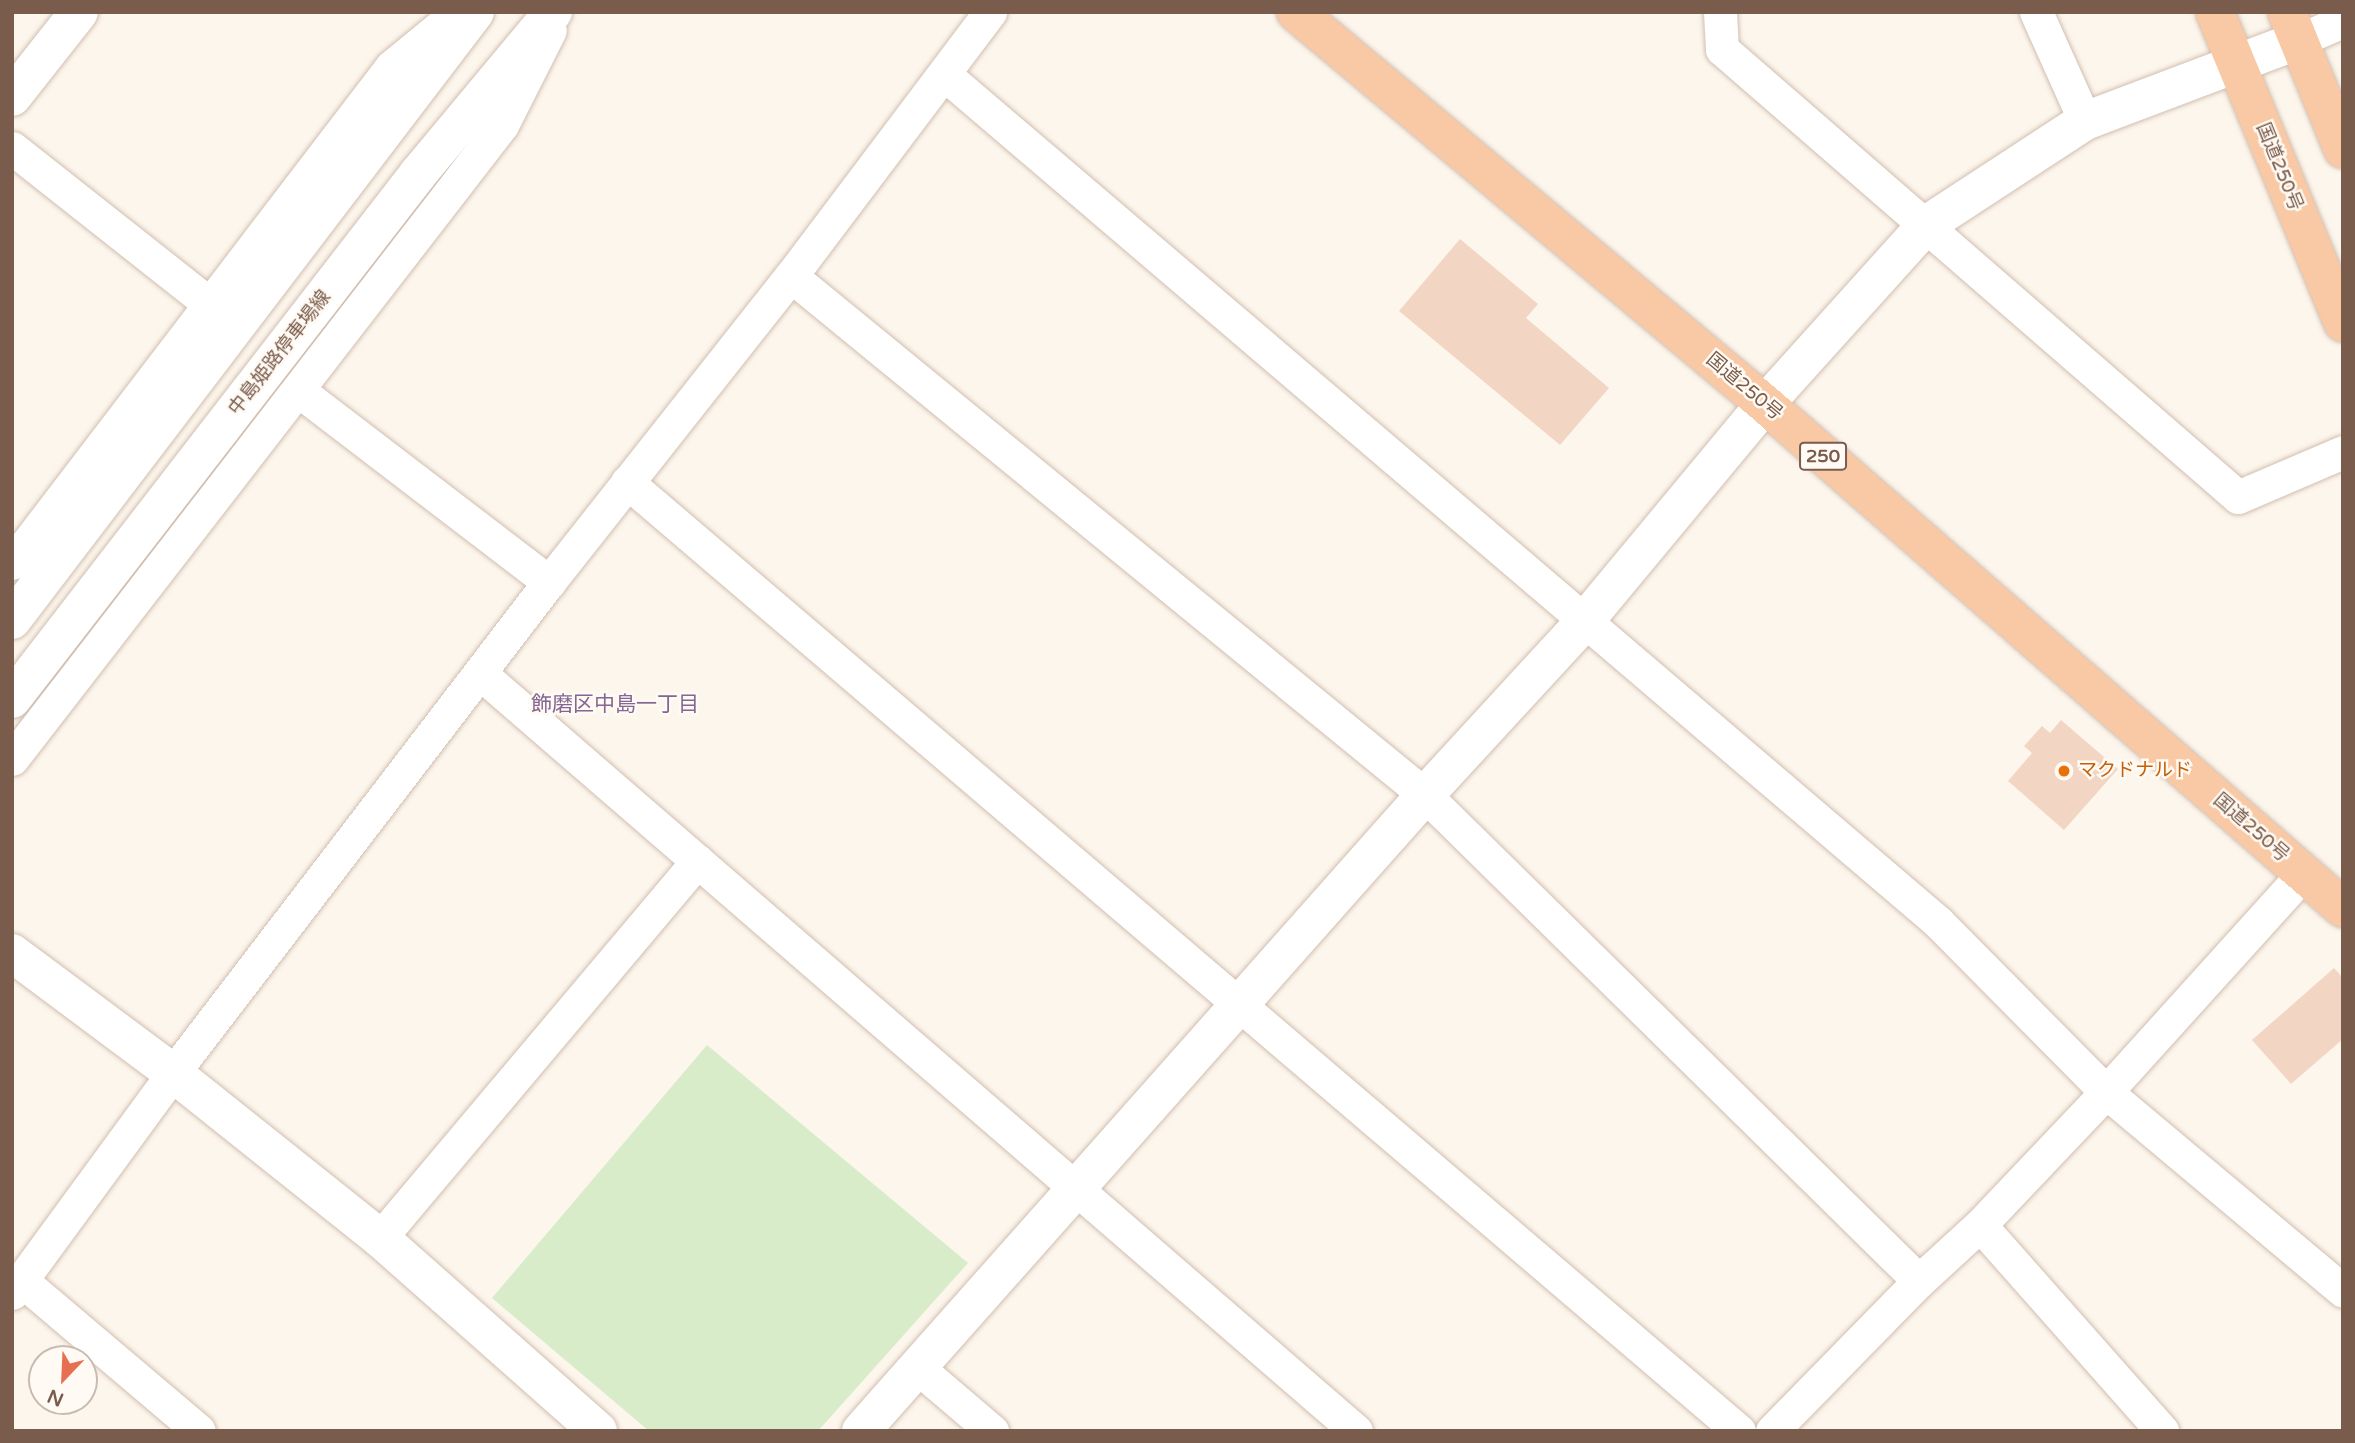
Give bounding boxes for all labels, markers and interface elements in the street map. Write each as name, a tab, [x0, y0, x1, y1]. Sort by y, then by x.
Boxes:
street label: 国道250号	[2251, 120, 2307, 214]
street label: 中島姫路停車場線	[224, 286, 336, 420]
street label: 国道250号	[1701, 348, 1787, 426]
road number: 250	[1798, 442, 1848, 470]
district label: 飾磨区中島一丁目	[531, 692, 699, 718]
place label: マクドナルド	[2078, 760, 2192, 782]
marker: マクドナルド	[2056, 763, 2072, 779]
street label: 国道250号	[2209, 789, 2293, 867]
north arrow	[28, 1345, 98, 1415]
text: N	[44, 1384, 67, 1411]

